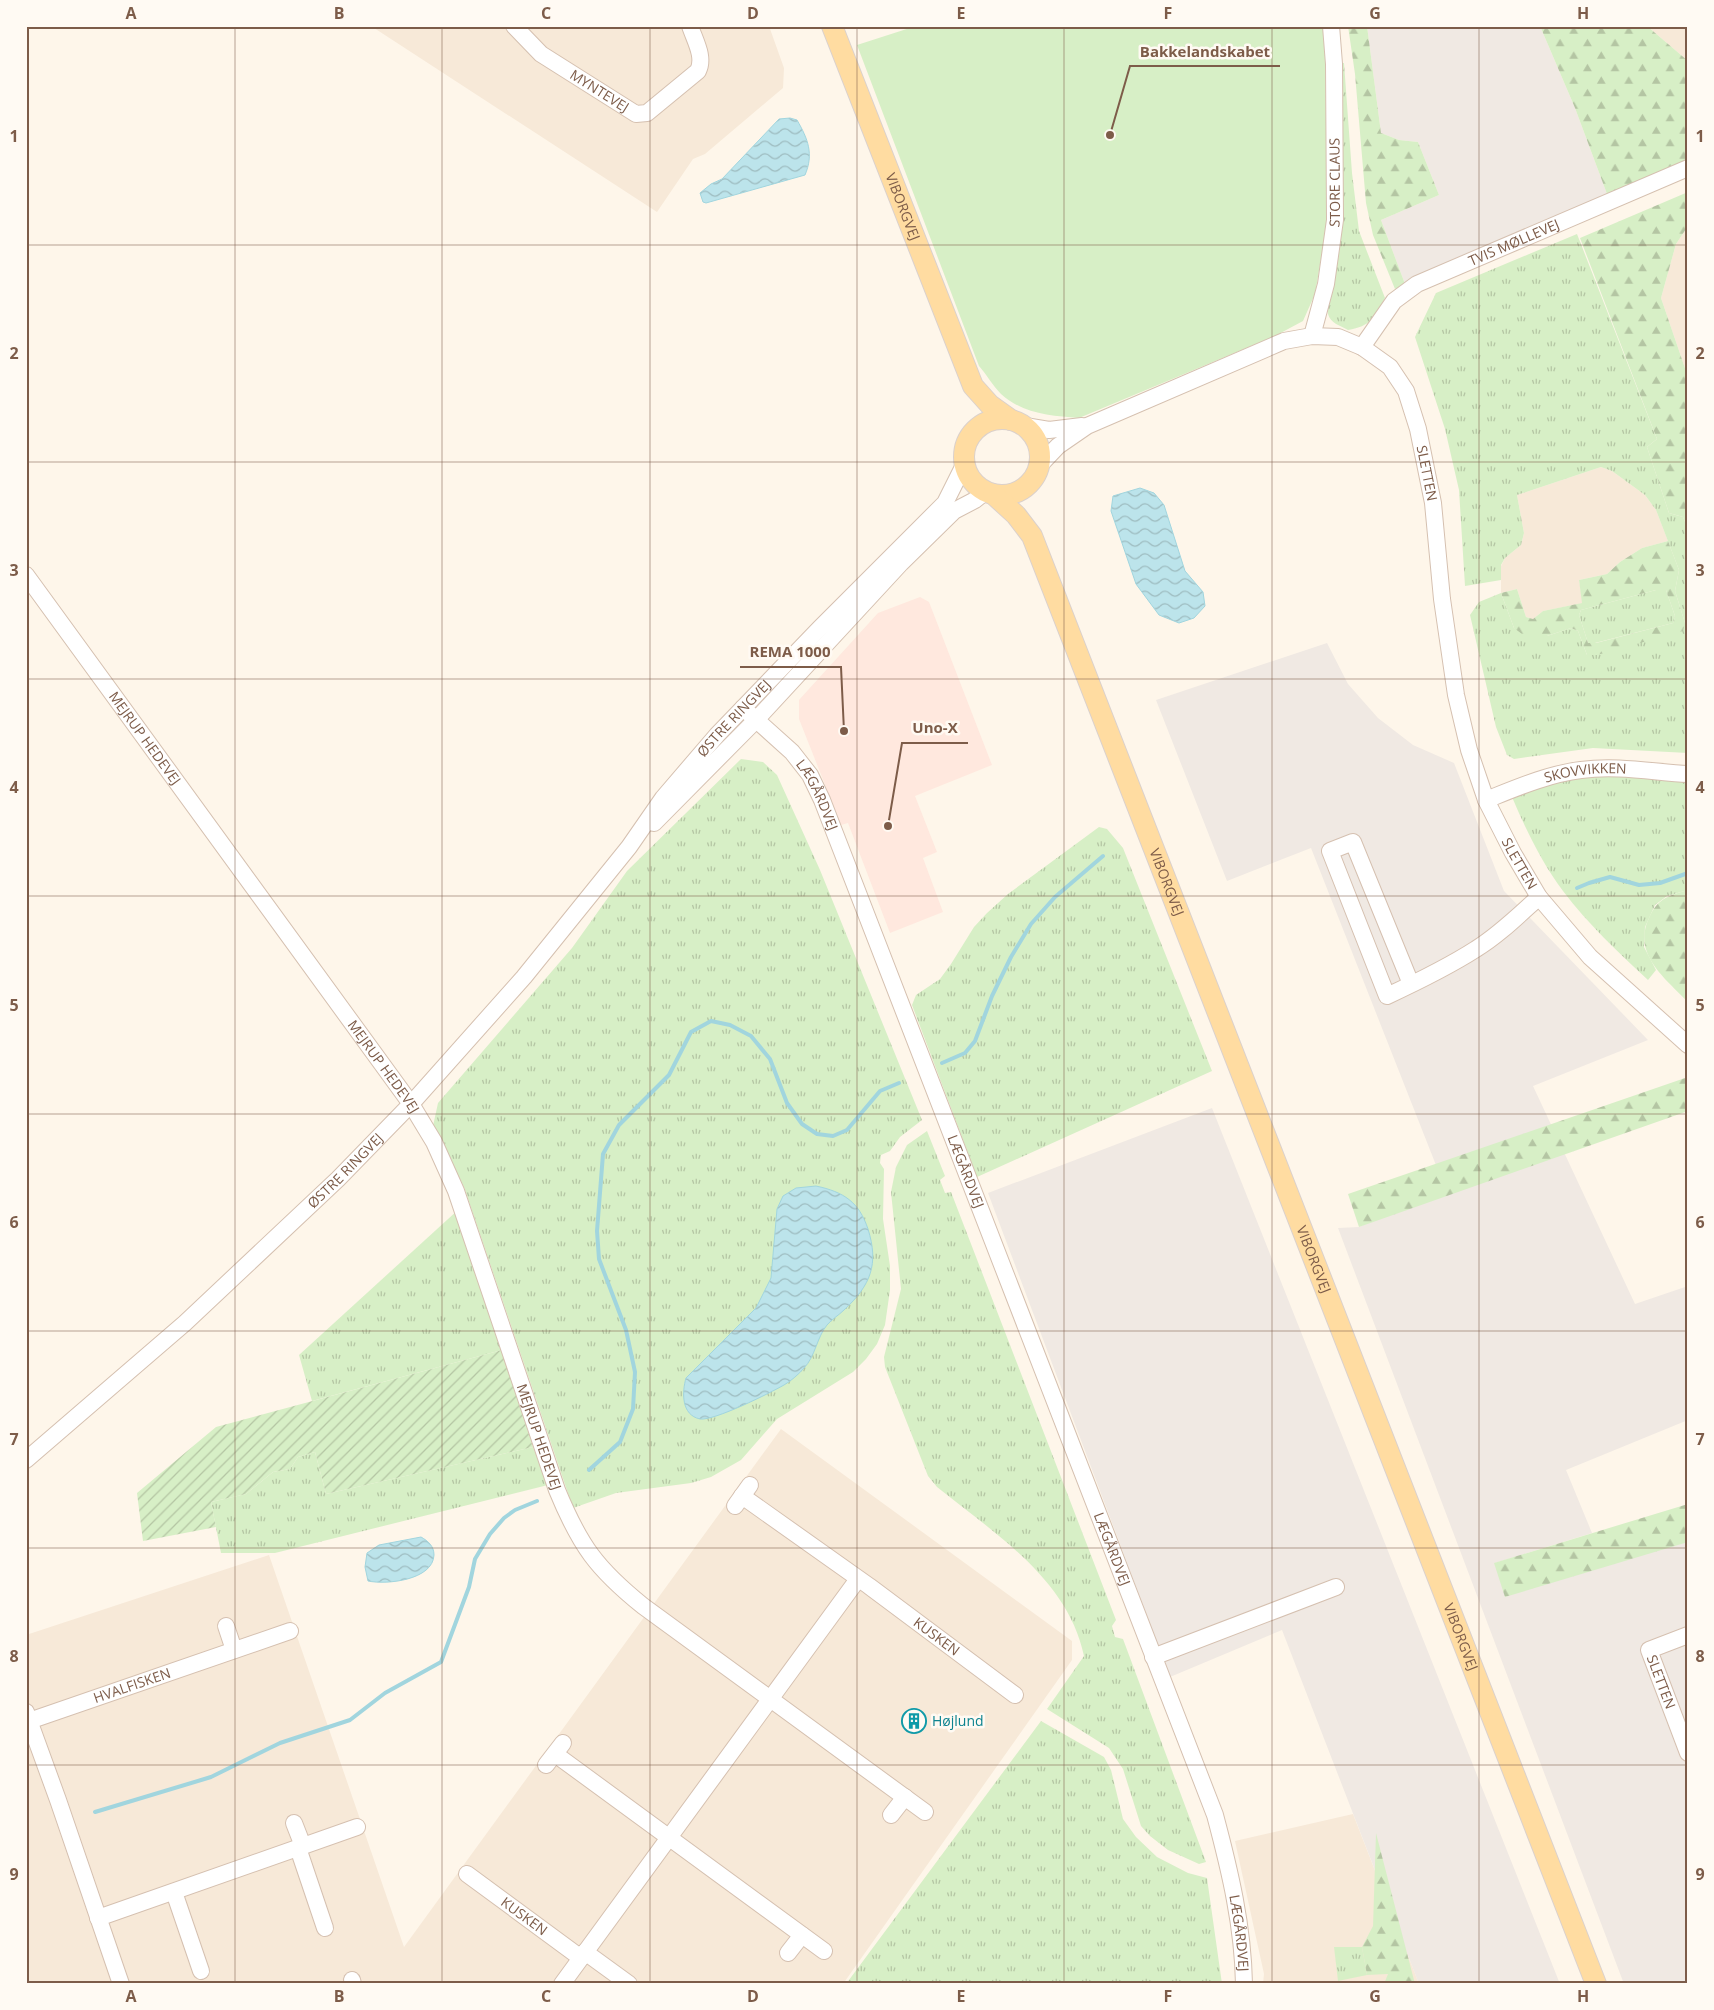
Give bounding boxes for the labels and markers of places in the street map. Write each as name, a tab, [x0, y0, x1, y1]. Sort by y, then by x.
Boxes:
callout: Bakkelandskabet	[1130, 36, 1280, 66]
callout: REMA 1000	[740, 637, 841, 667]
callout: Uno-X	[902, 713, 968, 743]
building icon: Højlund	[901, 1708, 927, 1734]
place label: Højlund	[932, 1711, 984, 1730]

